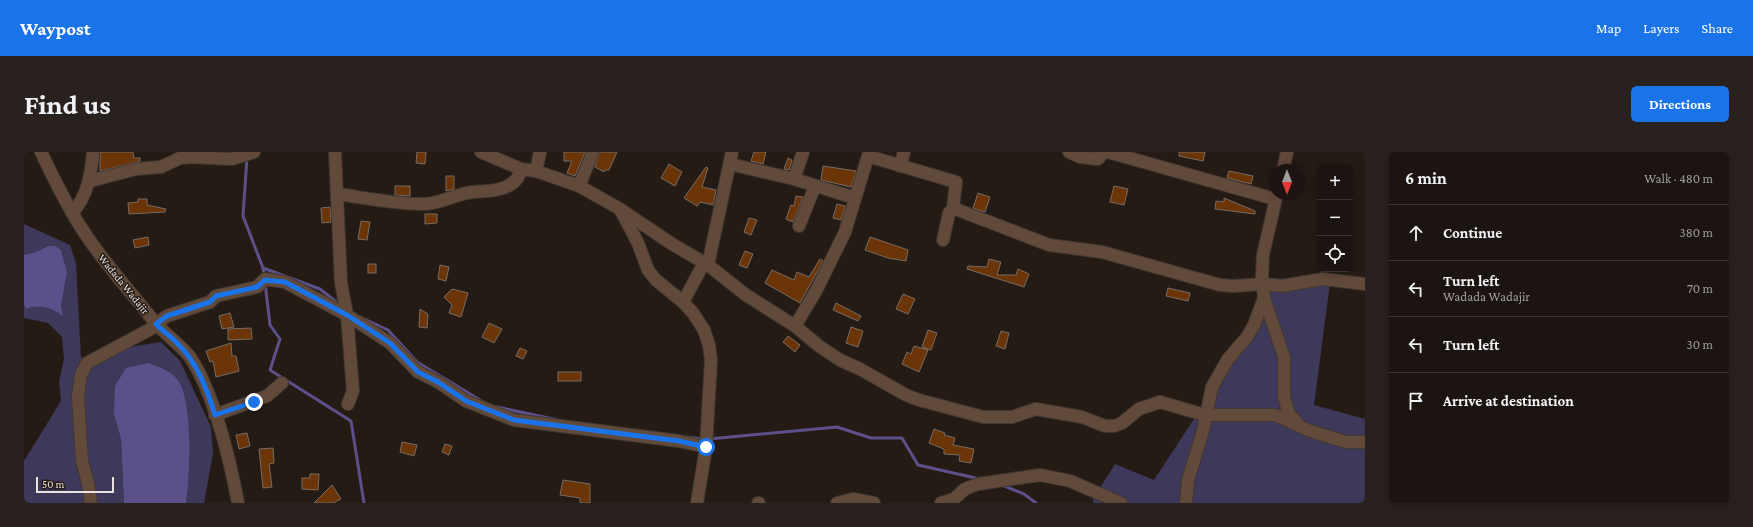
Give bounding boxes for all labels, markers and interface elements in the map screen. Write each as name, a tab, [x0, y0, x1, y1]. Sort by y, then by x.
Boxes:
text: Waypost	[20, 18, 91, 39]
text: Map	[1596, 20, 1621, 36]
text: Layers	[1643, 20, 1680, 36]
text: Share	[1702, 20, 1733, 36]
button: Directions	[1631, 86, 1729, 122]
text: Find us	[24, 89, 111, 120]
north arrow	[1269, 164, 1305, 200]
map controls	[1317, 164, 1353, 272]
button: +	[1317, 164, 1353, 200]
text: 6 min	[1405, 169, 1447, 188]
text: Walk · 480 m	[1644, 171, 1713, 186]
button: −	[1317, 200, 1353, 236]
icon: ahead	[1405, 222, 1427, 244]
text: Continue	[1443, 225, 1502, 241]
text: 380 m	[1680, 225, 1713, 240]
button: locate	[1317, 236, 1353, 272]
street label: Wadada Wadajir	[95, 252, 152, 317]
text: Turn left	[1443, 273, 1499, 289]
icon: left	[1405, 278, 1427, 300]
text: 70 m	[1687, 281, 1713, 296]
text: Wadada Wadajir	[1443, 289, 1530, 304]
icon: left	[1405, 334, 1427, 356]
text: Turn left	[1443, 337, 1499, 353]
text: 30 m	[1687, 337, 1713, 352]
icon: arrive	[1405, 390, 1427, 412]
route end	[245, 393, 263, 411]
text: Arrive at destination	[1443, 393, 1574, 409]
route start	[697, 438, 715, 456]
scale bar	[36, 475, 114, 494]
text: 50 m	[42, 478, 64, 490]

